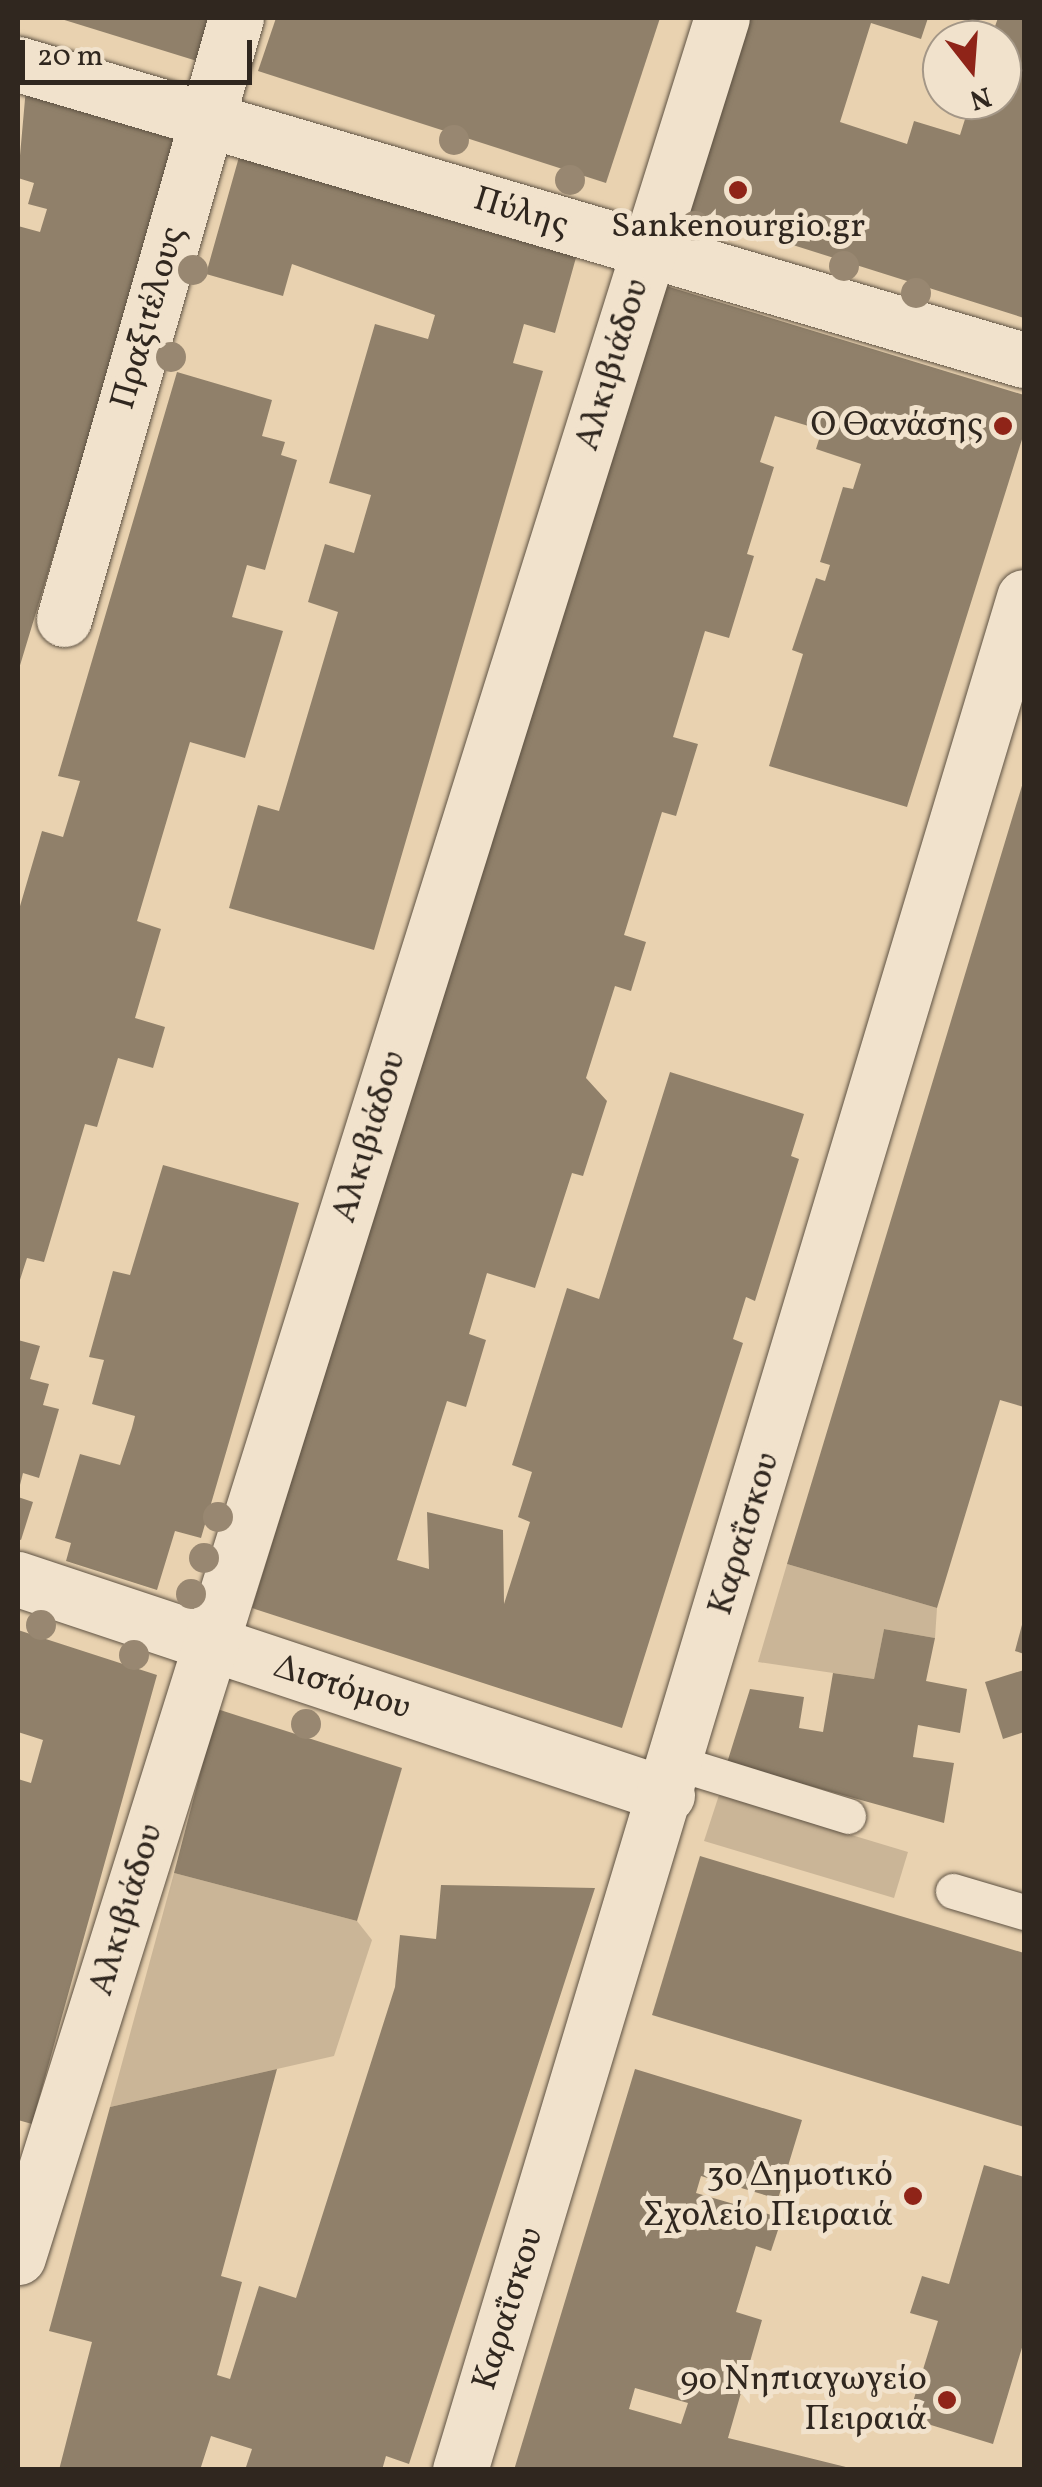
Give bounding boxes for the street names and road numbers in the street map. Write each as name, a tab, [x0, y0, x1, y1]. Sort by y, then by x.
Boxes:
street label: Πύλης	[469, 179, 573, 247]
street label: Πραξιτέλους	[103, 222, 195, 414]
street label: Αλκιβιάδου	[567, 274, 659, 456]
street label: Αλκιβιάδου	[324, 1046, 416, 1228]
street label: Καραΐσκου	[700, 1448, 790, 1620]
street label: Διστόμου	[268, 1646, 416, 1730]
street label: Αλκιβιάδου	[81, 1819, 173, 2001]
street label: Καραΐσκου	[464, 2223, 554, 2395]

